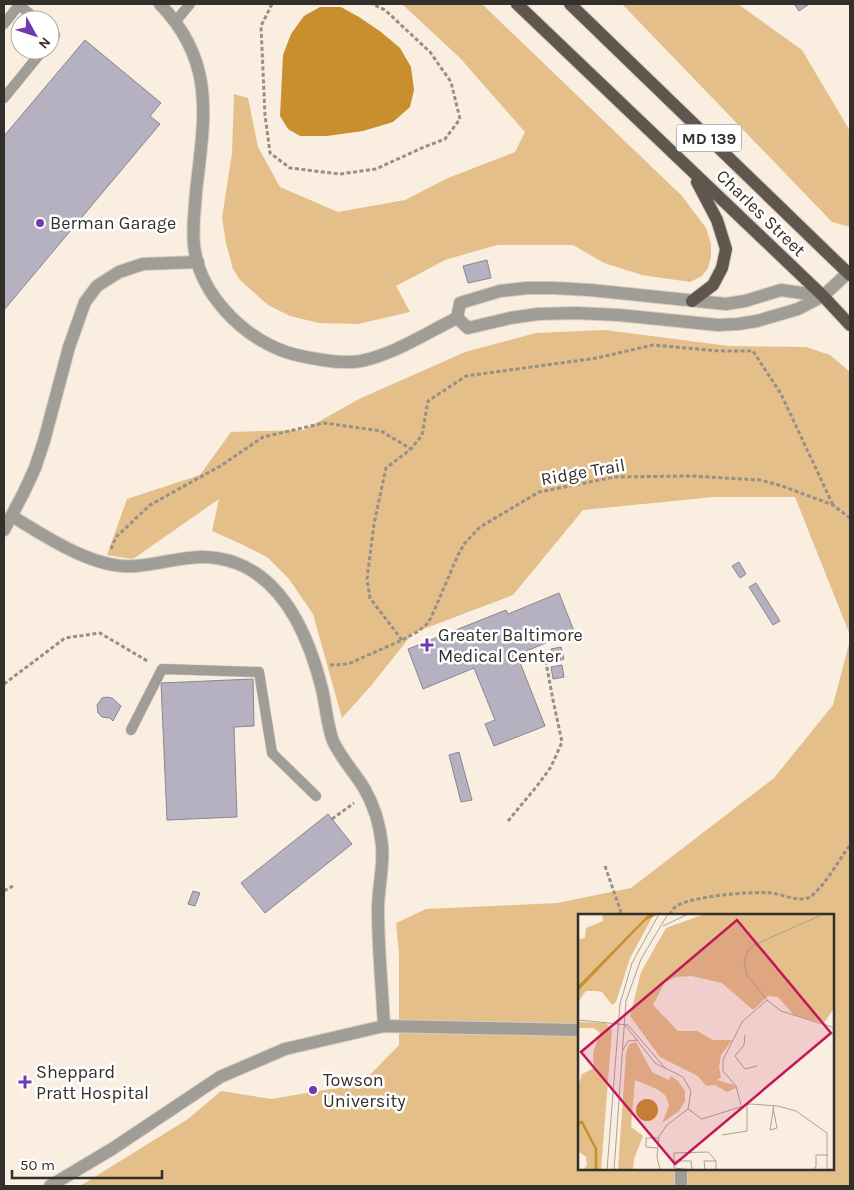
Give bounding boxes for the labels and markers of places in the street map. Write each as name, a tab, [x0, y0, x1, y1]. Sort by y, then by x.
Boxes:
place label: Berman Garage	[50, 212, 176, 234]
marker: Berman Garage	[34, 217, 46, 229]
place label: Greater Baltimore Medical Center	[438, 624, 583, 667]
marker: Greater Baltimore Medical Center	[420, 638, 434, 652]
place label: Sheppard Pratt Hospital	[36, 1061, 149, 1104]
place label: Towson University	[323, 1069, 406, 1112]
marker: Sheppard Pratt Hospital	[18, 1075, 32, 1089]
marker: Towson University	[307, 1084, 319, 1096]

